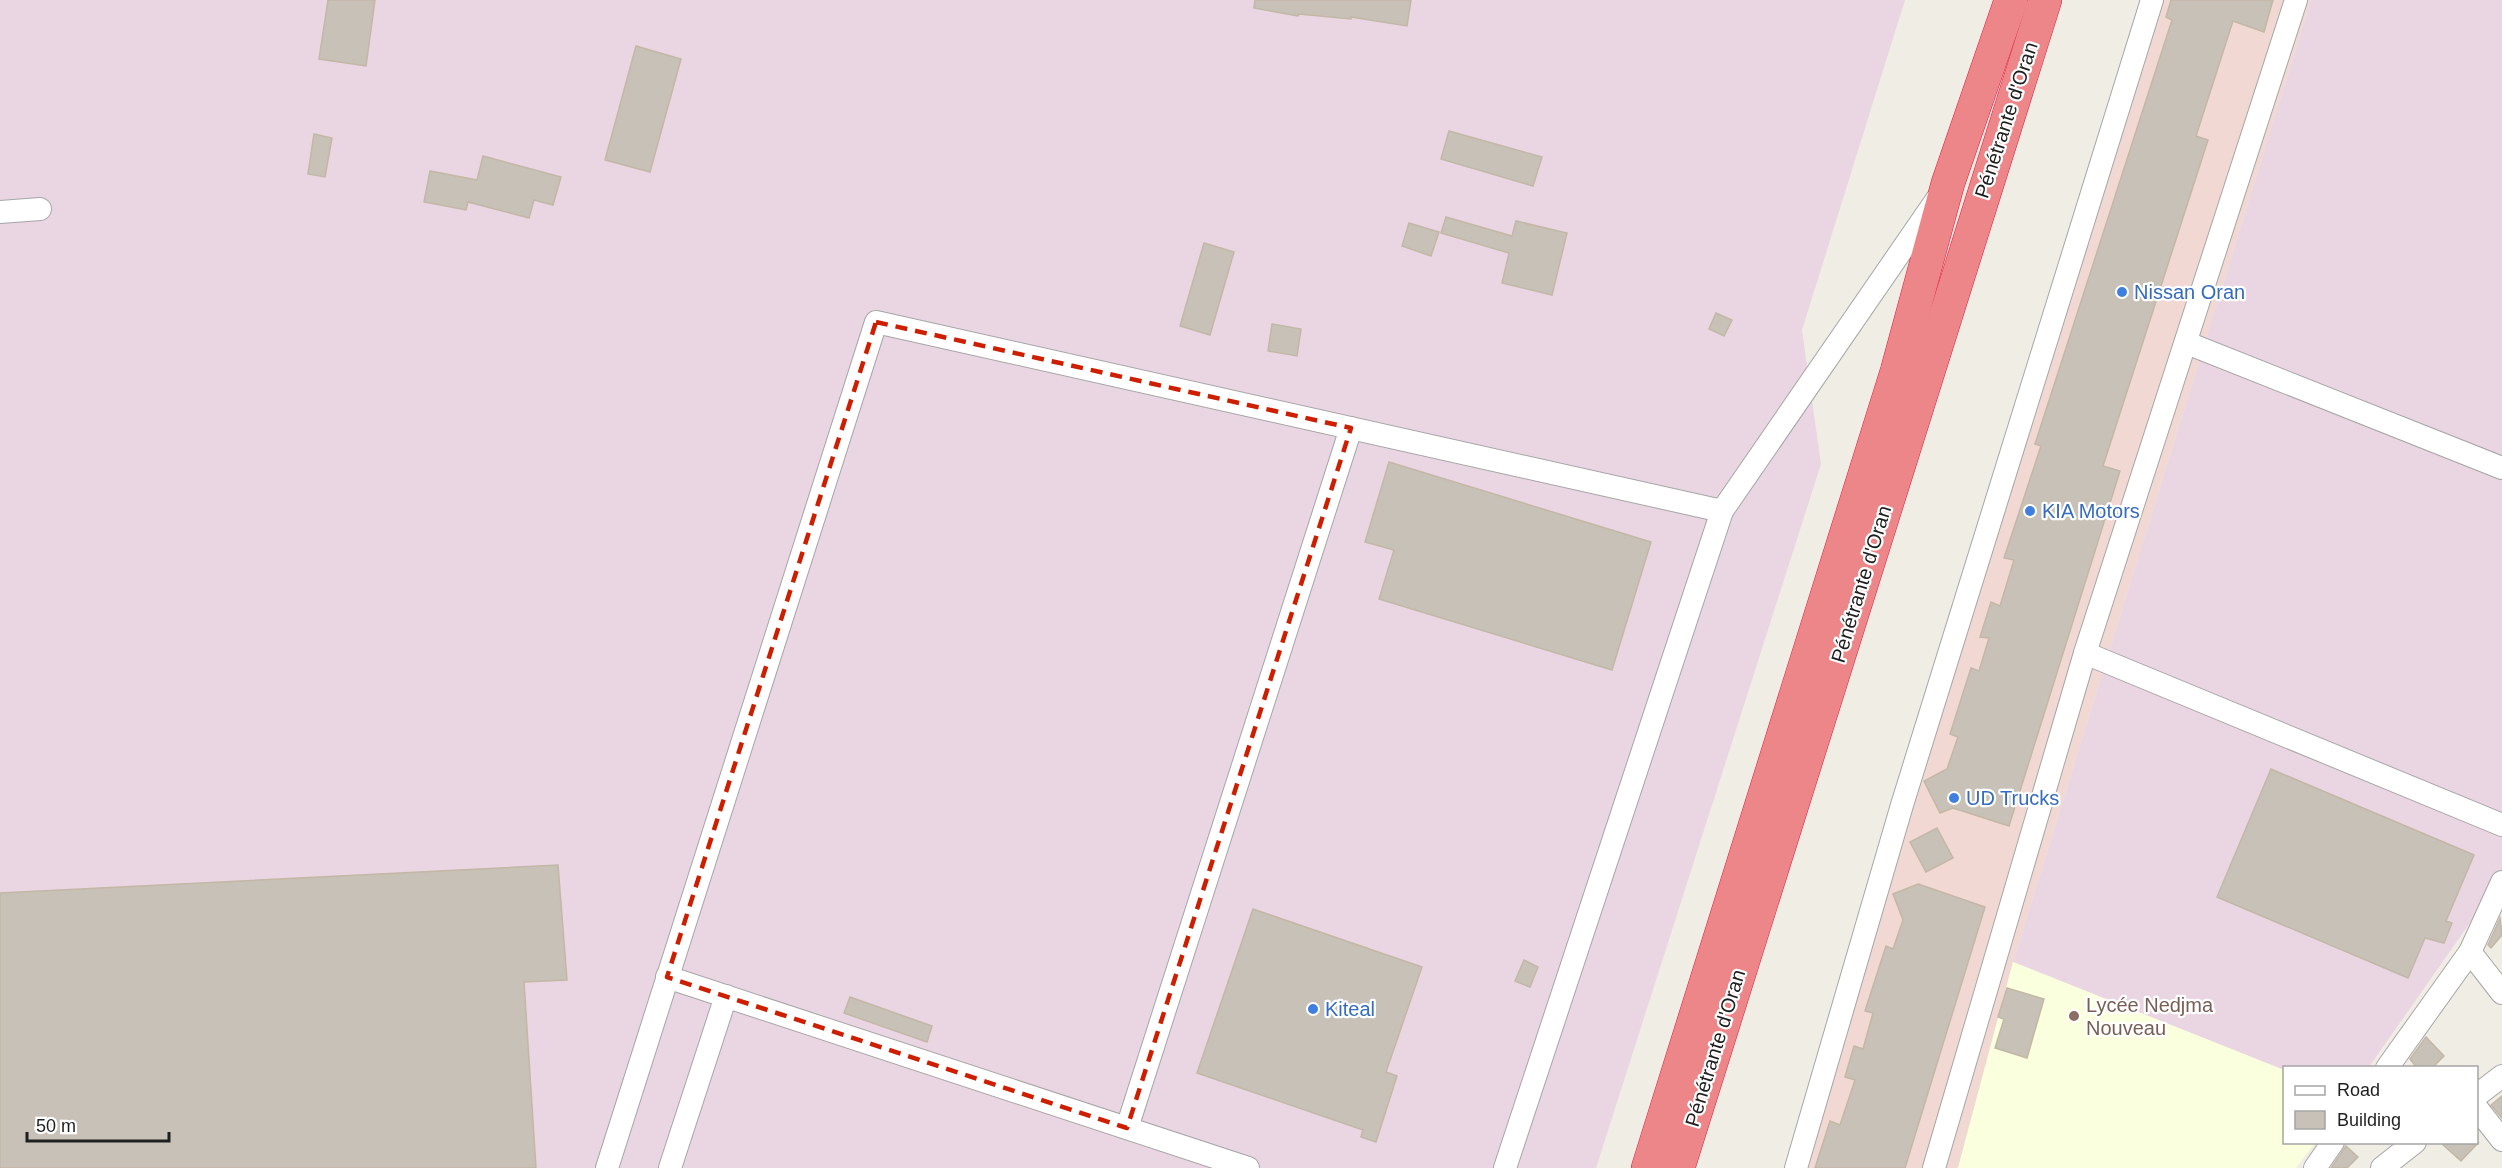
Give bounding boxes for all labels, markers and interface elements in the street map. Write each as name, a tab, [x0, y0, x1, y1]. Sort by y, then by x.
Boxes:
street label: Pénétrante d'Oran	[1970, 39, 2042, 201]
place label: Nissan Oran	[2134, 281, 2245, 303]
marker: Nissan Oran	[2115, 285, 2129, 299]
place label: KIA Motors	[2042, 500, 2140, 522]
street label: Pénétrante d'Oran	[1827, 503, 1895, 665]
marker: KIA Motors	[2023, 504, 2037, 518]
place label: UD Trucks	[1966, 787, 2059, 809]
marker: UD Trucks	[1947, 791, 1961, 805]
street label: Pénétrante d'Oran	[1681, 967, 1749, 1129]
place label: Lycée Nedjma Nouveau	[2086, 994, 2214, 1039]
place label: Kiteal	[1325, 998, 1375, 1020]
marker: Kiteal	[1306, 1002, 1320, 1016]
marker: Lycée Nedjma Nouveau	[2067, 1009, 2081, 1023]
legend	[2283, 1066, 2478, 1144]
text: Road	[2337, 1080, 2380, 1100]
scale bar	[27, 1105, 170, 1143]
text: Building	[2337, 1110, 2401, 1130]
text: 50 m	[36, 1116, 76, 1136]

